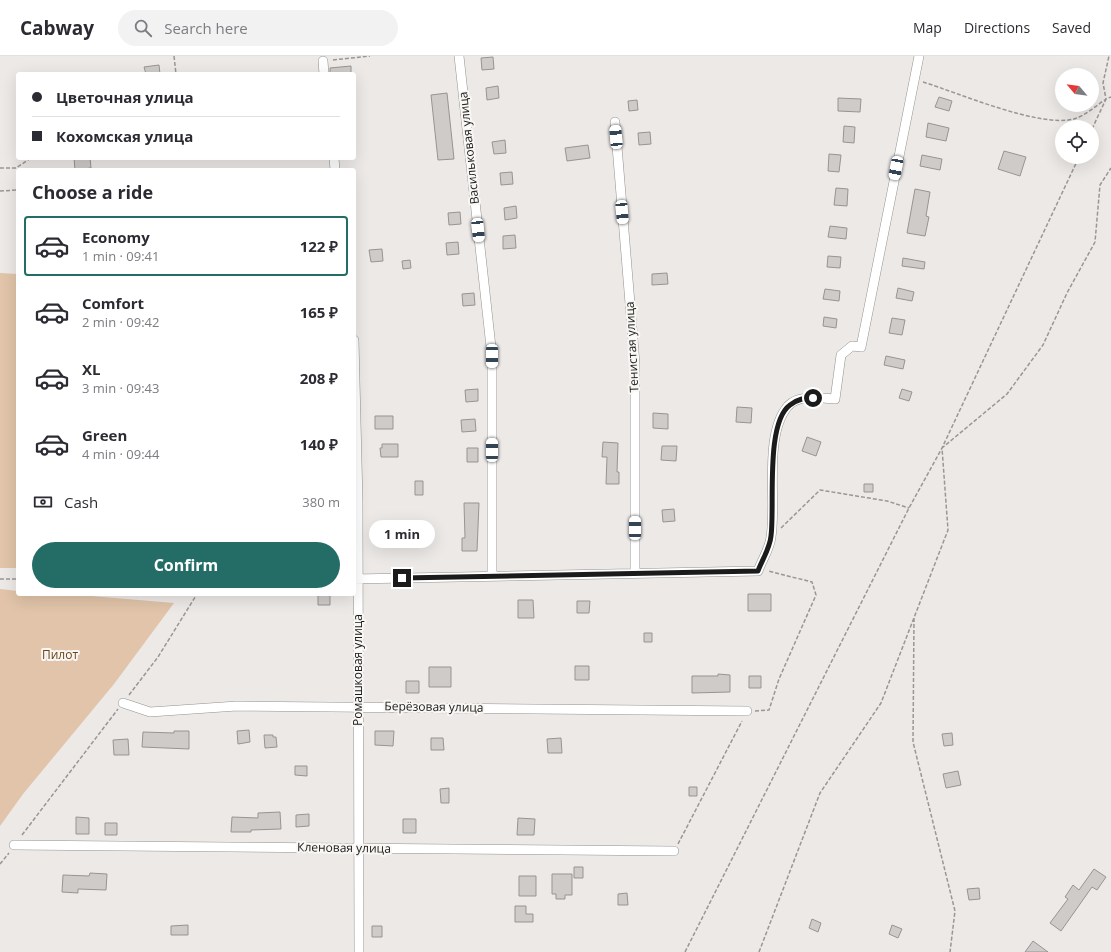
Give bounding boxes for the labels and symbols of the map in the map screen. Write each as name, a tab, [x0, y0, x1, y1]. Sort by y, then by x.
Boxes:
north arrow	[1055, 68, 1099, 112]
street label: Васильковая улица	[454, 91, 483, 205]
car	[609, 125, 623, 149]
car	[888, 155, 904, 181]
car	[615, 200, 629, 224]
car	[471, 217, 485, 243]
street label: Тенистая улица	[621, 301, 642, 393]
car	[486, 344, 498, 368]
route start	[804, 389, 822, 407]
car	[486, 438, 498, 462]
car	[629, 516, 641, 540]
callout: 1 min	[369, 520, 435, 548]
route end	[393, 569, 411, 587]
street label: Ромашковая улица	[349, 614, 366, 726]
park label: Пилот	[42, 646, 78, 663]
street label: Берёзовая улица	[384, 697, 484, 716]
street label: Кленовая улица	[297, 838, 391, 857]

